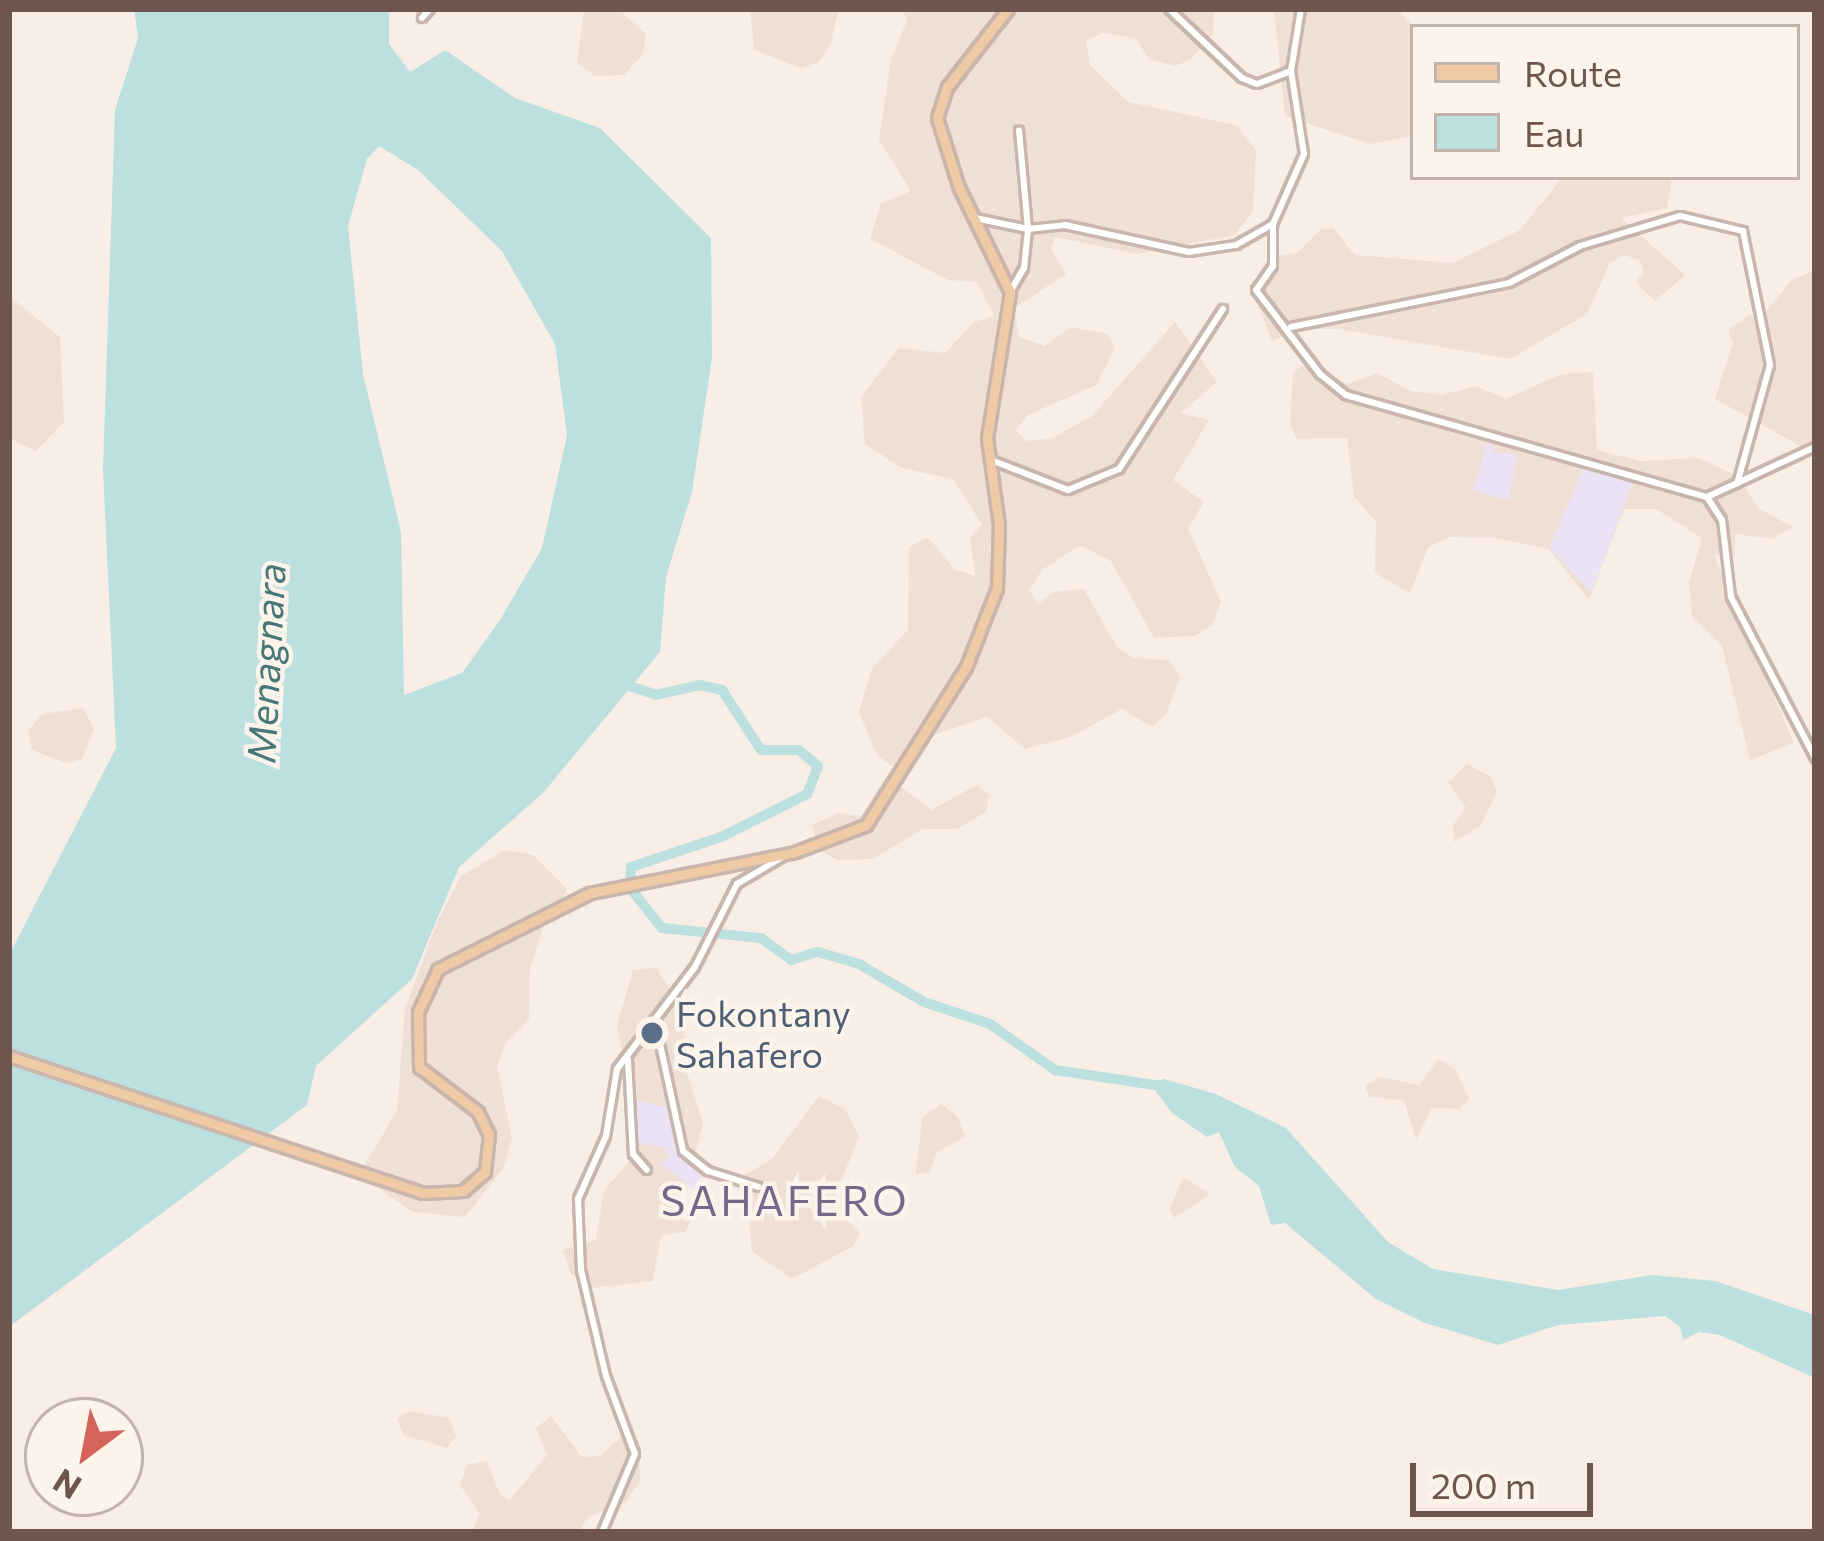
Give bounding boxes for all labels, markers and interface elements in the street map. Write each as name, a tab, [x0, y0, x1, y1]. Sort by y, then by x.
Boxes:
legend	[1410, 24, 1800, 180]
text: Route	[1524, 50, 1622, 94]
text: Eau	[1524, 110, 1584, 154]
water label: Menagnara	[236, 562, 294, 764]
place label: Fokontany Sahafero	[676, 990, 851, 1075]
marker: Fokontany Sahafero	[639, 1020, 665, 1046]
district label: SAHAFERO	[661, 1174, 909, 1224]
north arrow	[24, 1397, 144, 1517]
scale bar	[1416, 1439, 1599, 1513]
text: N	[45, 1461, 88, 1509]
text: 200 m	[1431, 1462, 1536, 1506]

